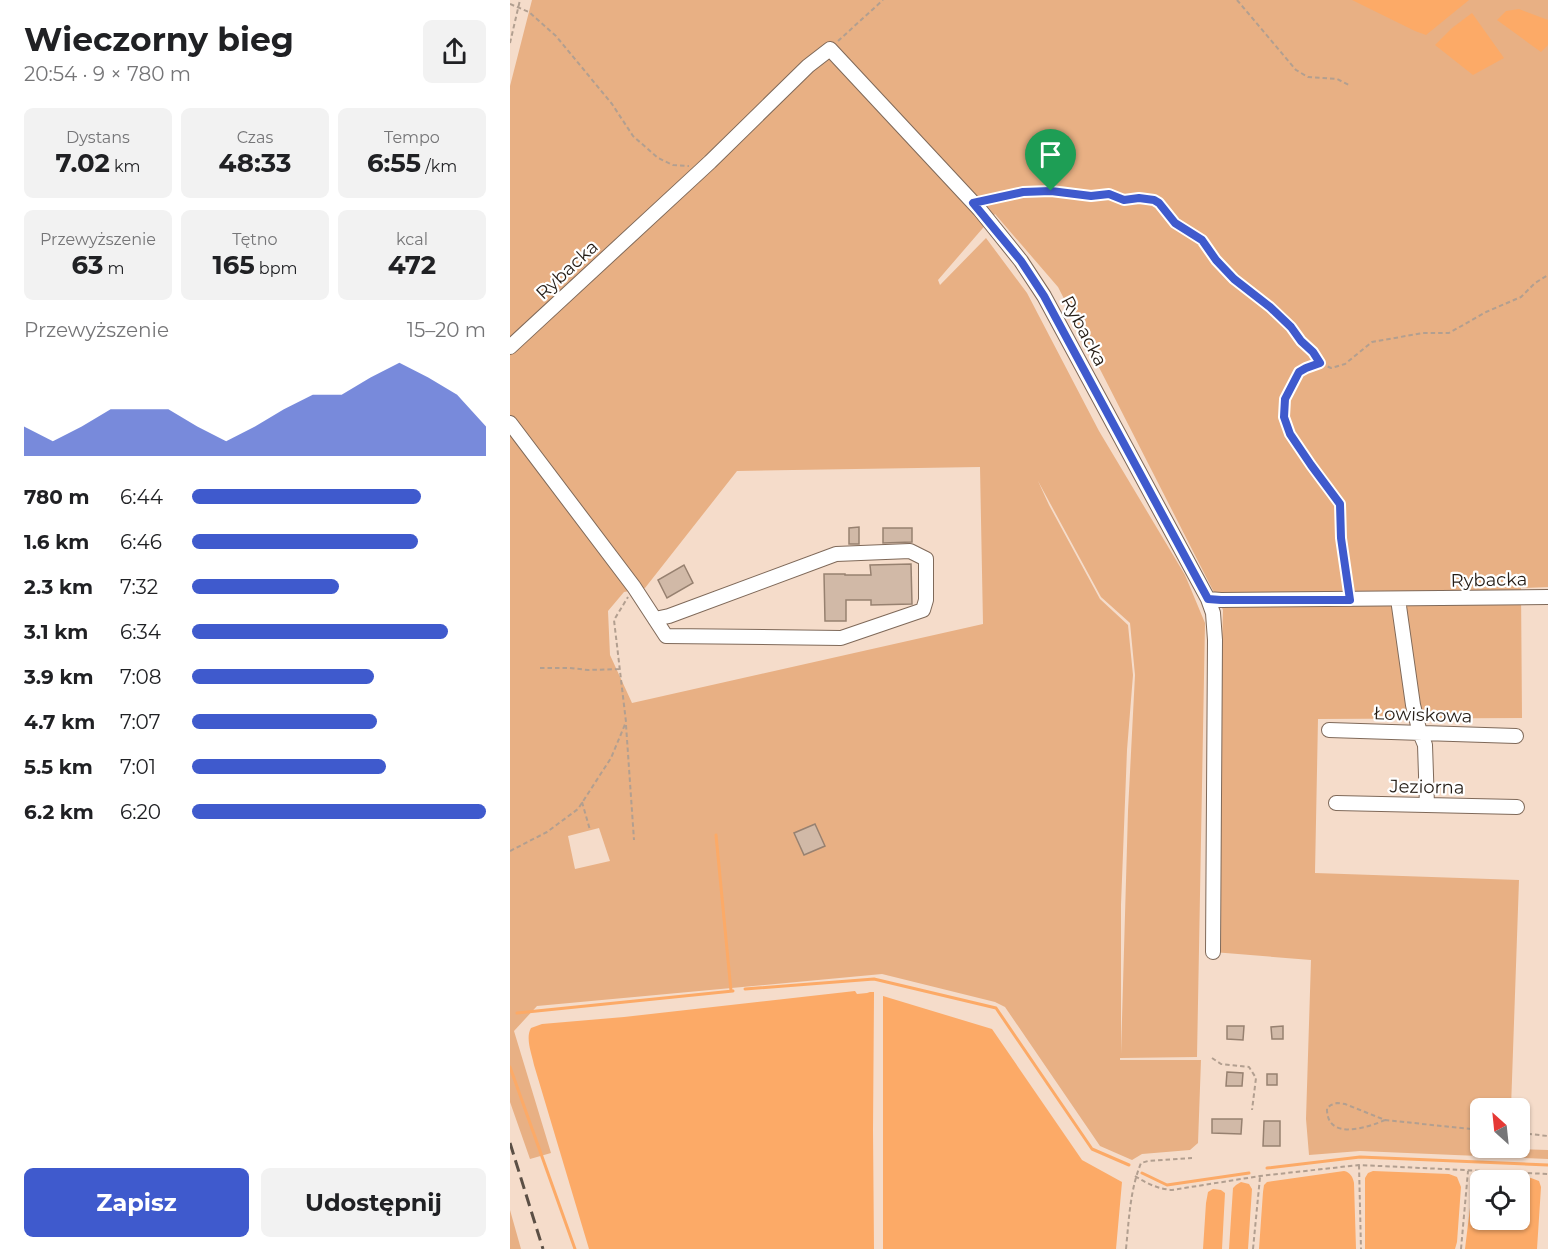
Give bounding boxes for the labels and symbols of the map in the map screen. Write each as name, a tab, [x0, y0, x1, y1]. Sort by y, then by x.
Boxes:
pin	[1025, 129, 1076, 191]
street label: Rybacka	[531, 236, 603, 304]
street label: Rybacka	[1056, 292, 1112, 370]
street label: Rybacka	[1450, 568, 1528, 592]
street label: Łowiskowa	[1373, 702, 1473, 728]
street label: Jeziorna	[1388, 775, 1465, 799]
north arrow	[1470, 1098, 1530, 1158]

